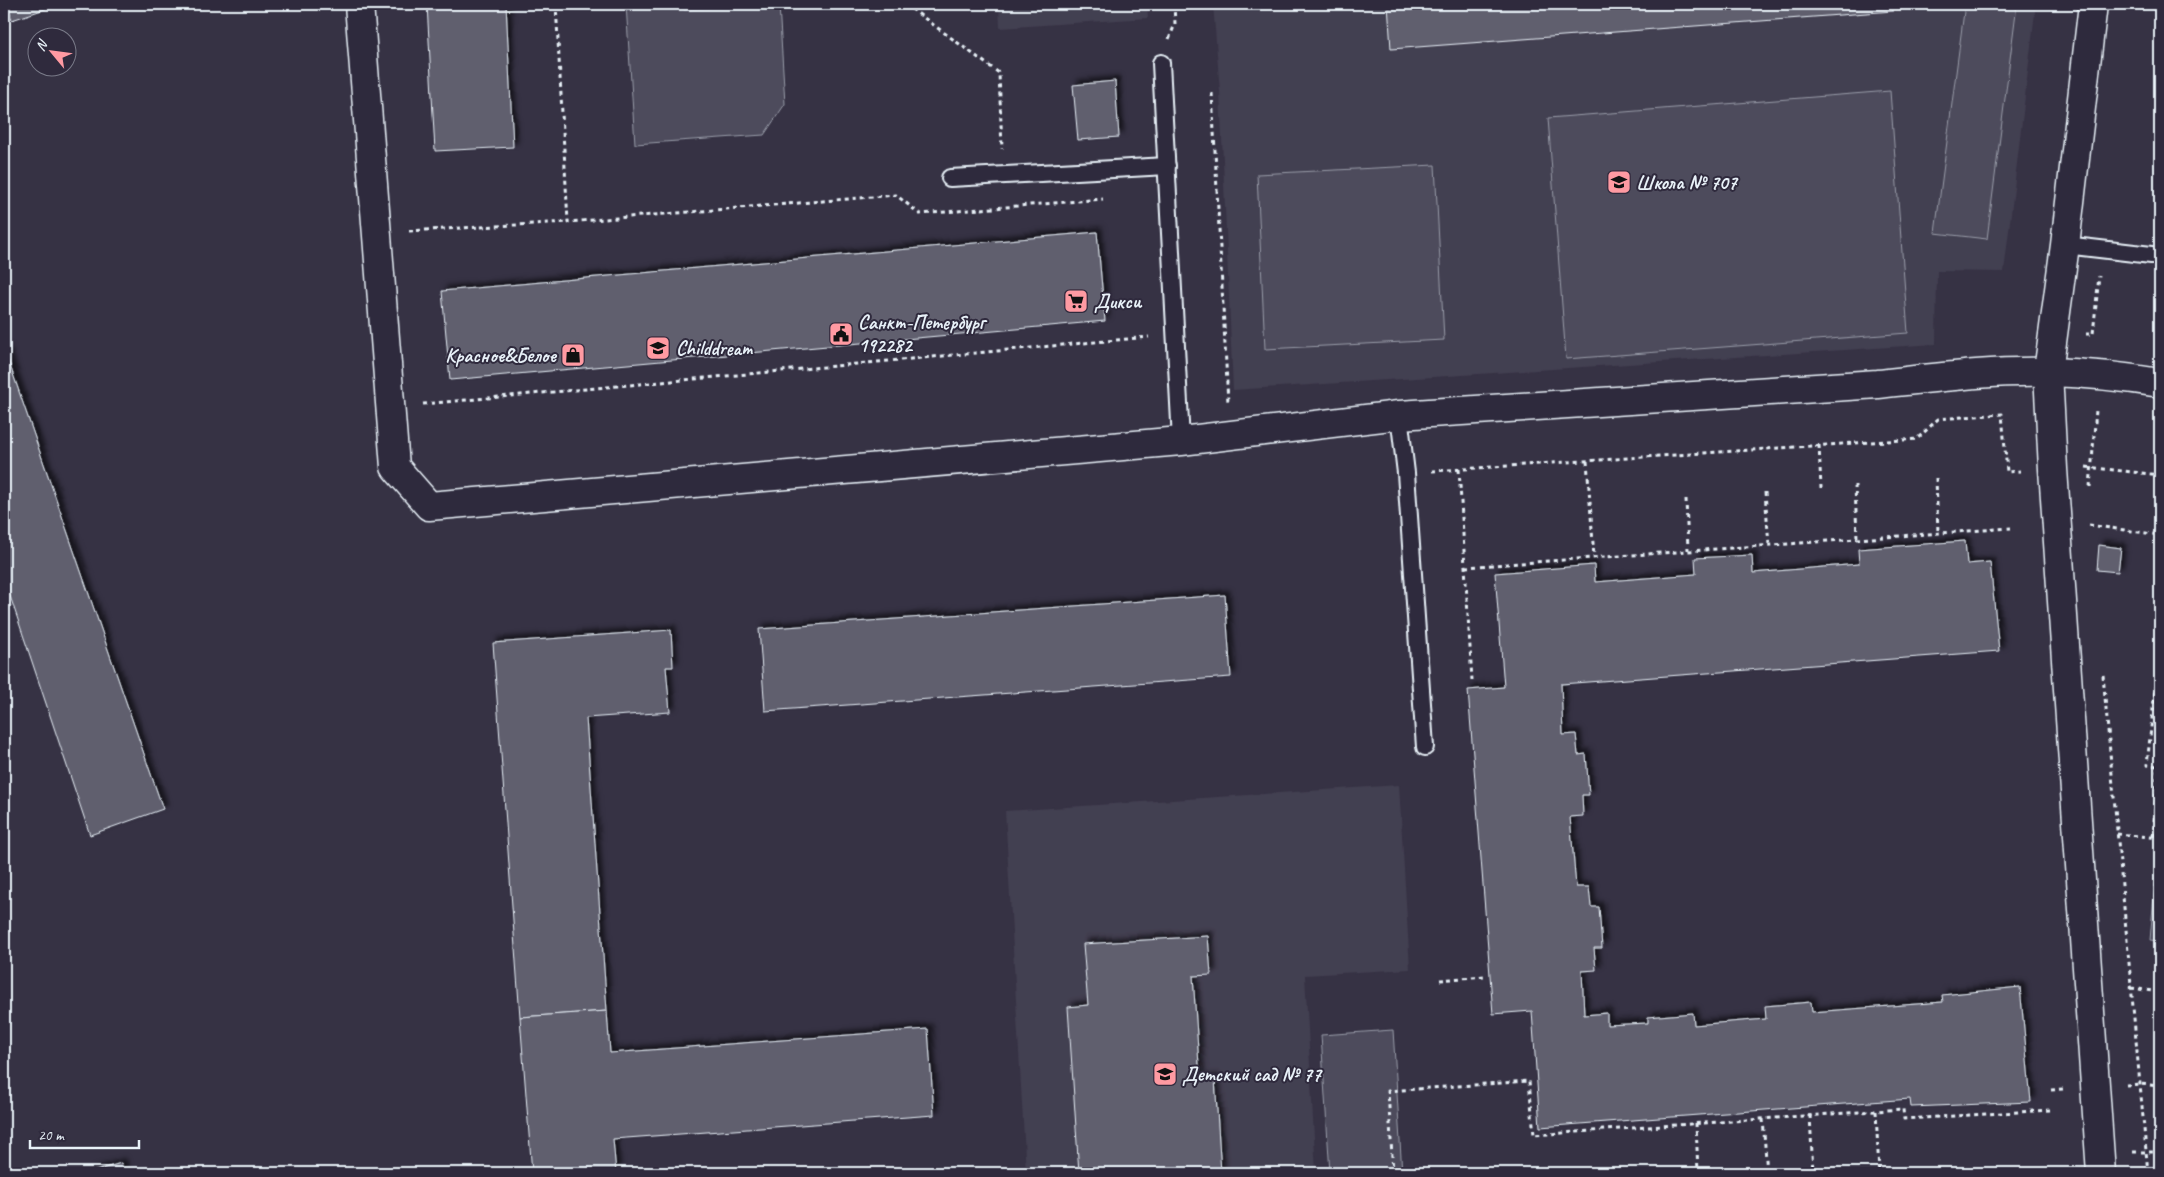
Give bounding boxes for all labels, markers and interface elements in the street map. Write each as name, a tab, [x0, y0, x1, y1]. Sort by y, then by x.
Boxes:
north arrow	[28, 28, 78, 78]
text: N	[32, 36, 52, 54]
school or university icon: Школа № 707	[1606, 169, 1632, 195]
place label: Школа № 707	[1636, 170, 1739, 195]
supermarket icon: Дикси	[1063, 288, 1089, 314]
place label: Дикси	[1094, 289, 1143, 314]
place label: Санкт-Петербург 192282	[858, 310, 987, 358]
public building icon: Санкт-Петербург 192282	[828, 321, 854, 347]
school or university icon: Childdream	[645, 335, 671, 361]
place label: Childdream	[676, 336, 754, 361]
shop icon: Красное&Белое	[560, 342, 586, 368]
place label: Красное&Белое	[445, 343, 557, 368]
school or university icon: Детский сад № 77	[1152, 1061, 1178, 1087]
place label: Детский сад № 77	[1182, 1062, 1323, 1087]
scale bar	[30, 1117, 139, 1149]
text: 20 m	[38, 1126, 65, 1145]

